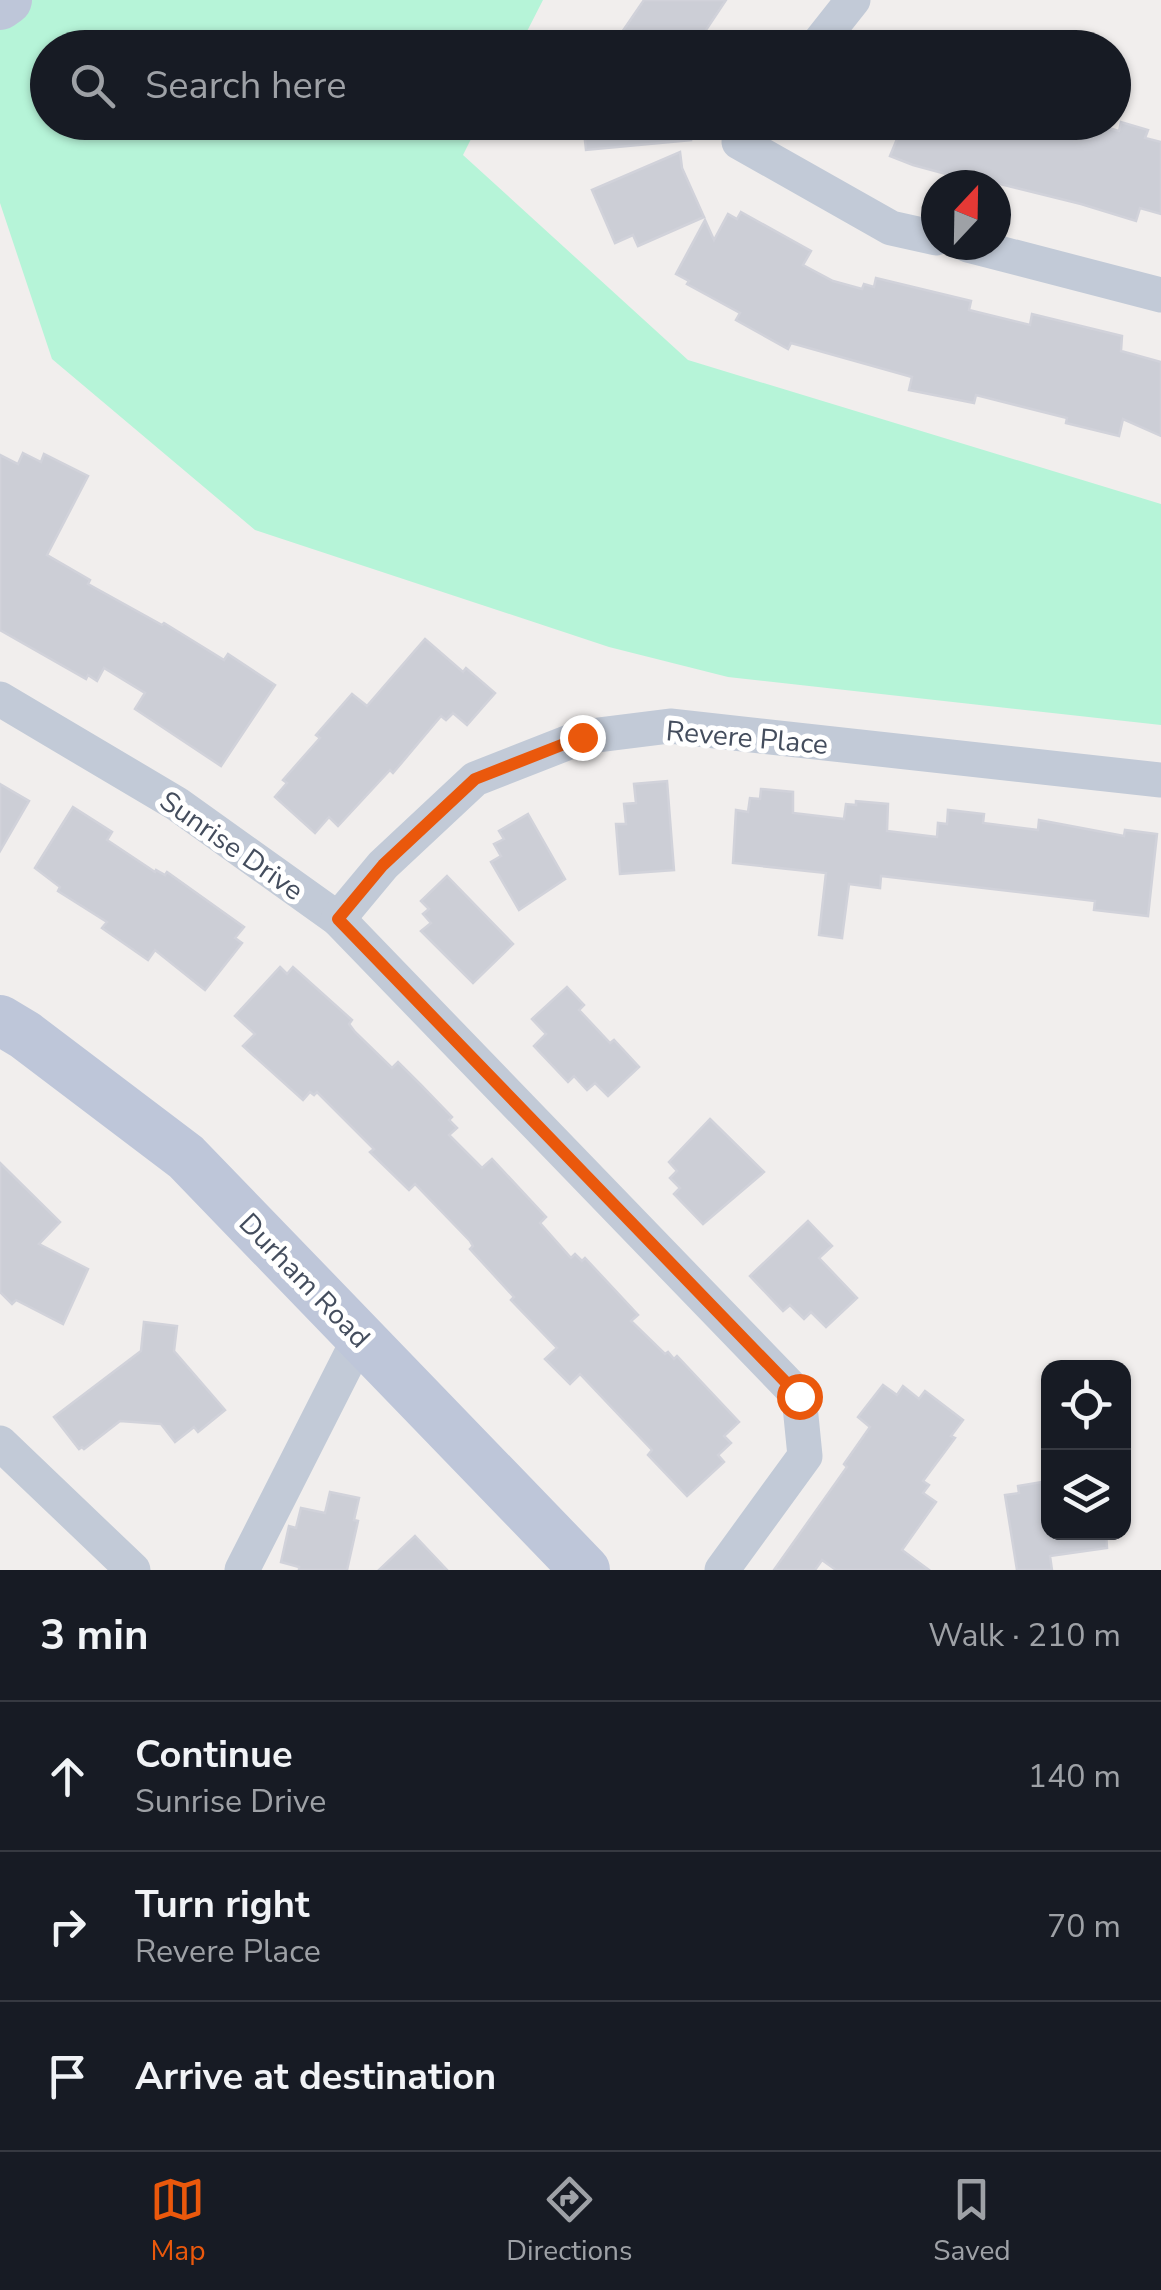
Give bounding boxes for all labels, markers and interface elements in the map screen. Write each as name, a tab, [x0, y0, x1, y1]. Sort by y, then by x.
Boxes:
search box	[30, 30, 1131, 140]
icon: search	[65, 58, 120, 113]
text: Search here	[145, 60, 346, 111]
north arrow	[921, 170, 1011, 260]
street label: Revere Place	[664, 712, 830, 764]
route end	[560, 715, 606, 761]
street label: Sunrise Drive	[152, 782, 311, 909]
street label: Durham Road	[230, 1205, 378, 1356]
map controls	[1041, 1360, 1131, 1540]
button: locate	[1041, 1360, 1131, 1450]
route start	[777, 1374, 823, 1420]
button: layers	[1041, 1450, 1131, 1540]
text: 3 min	[40, 1607, 149, 1664]
text: Walk · 210 m	[928, 1614, 1121, 1657]
text: Continue	[135, 1729, 293, 1780]
icon: ahead	[40, 1749, 95, 1804]
text: 140 m	[1028, 1755, 1121, 1798]
text: Sunrise Drive	[135, 1780, 326, 1823]
text: Turn right	[135, 1879, 310, 1930]
icon: right	[40, 1899, 95, 1954]
text: 70 m	[1047, 1905, 1121, 1948]
text: Revere Place	[135, 1930, 321, 1973]
icon: arrive	[40, 2049, 95, 2104]
text: Arrive at destination	[135, 2051, 496, 2102]
tab: Map	[150, 2172, 205, 2270]
tab: Directions	[506, 2172, 632, 2270]
tab: Saved	[933, 2172, 1011, 2270]

